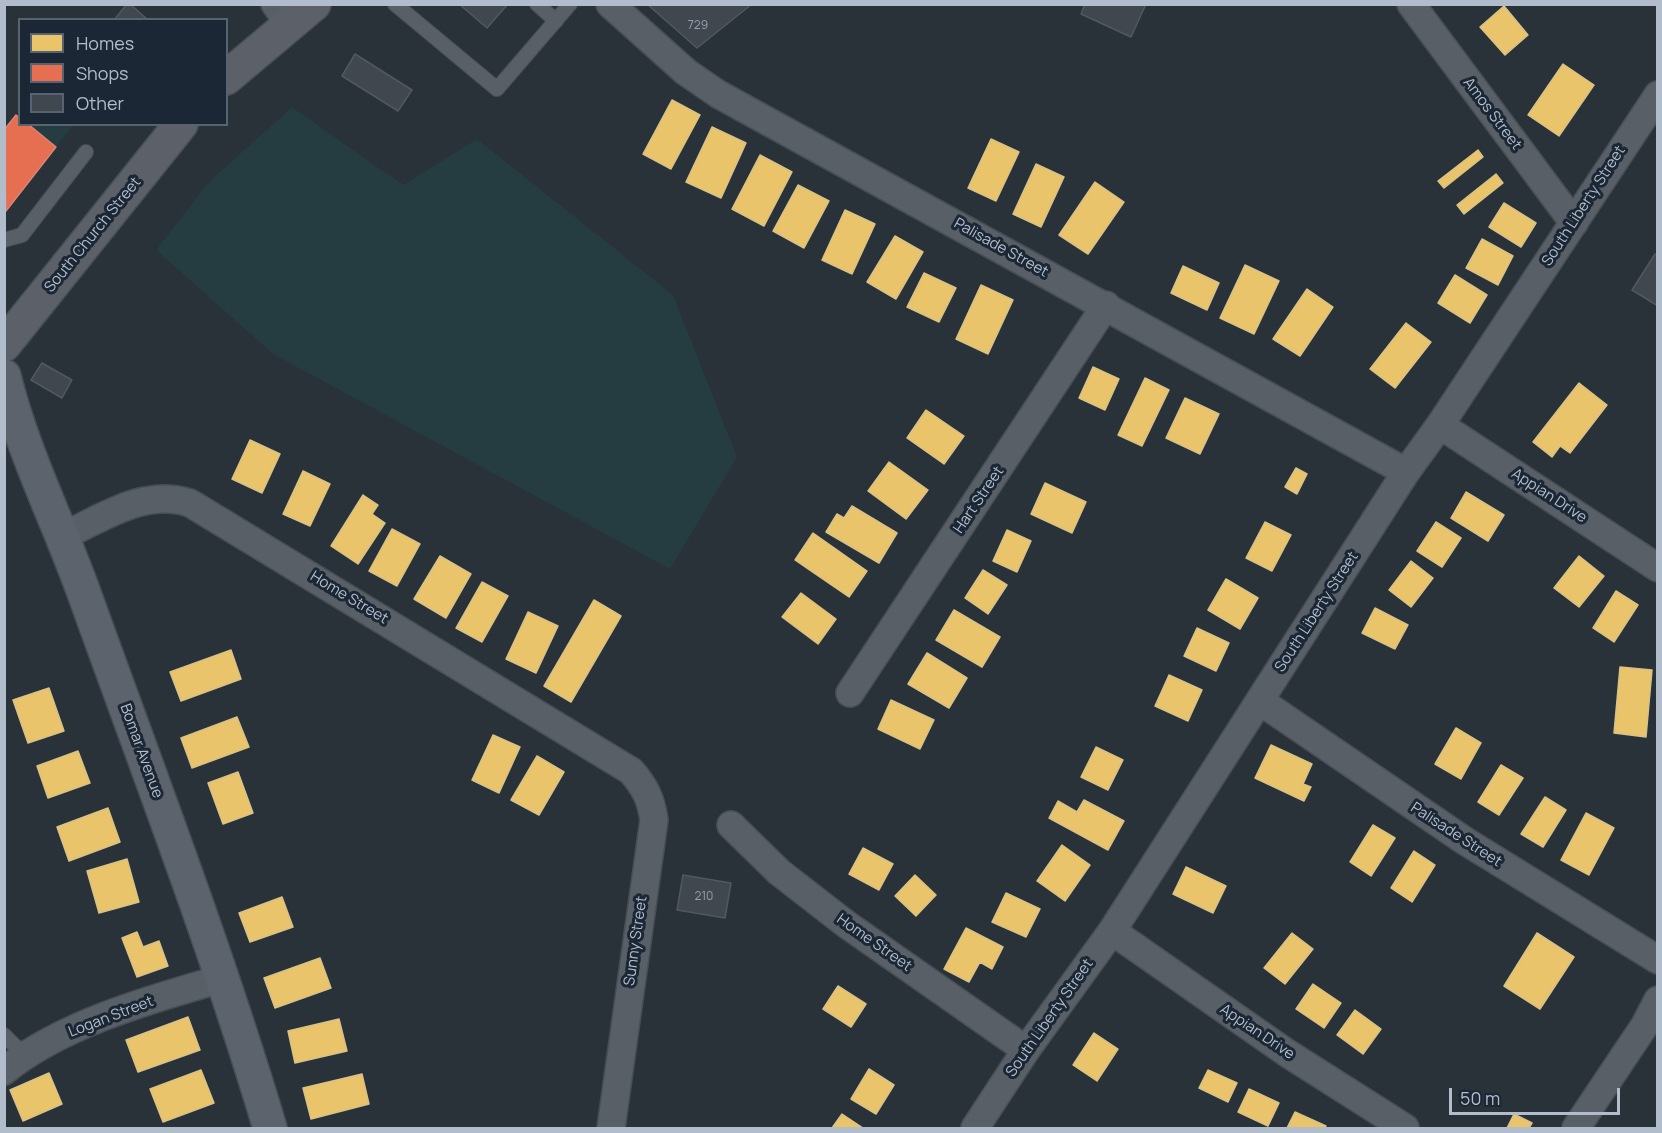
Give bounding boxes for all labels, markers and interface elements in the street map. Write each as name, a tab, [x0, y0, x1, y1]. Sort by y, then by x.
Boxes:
legend	[18, 18, 228, 126]
house number: 729	[688, 19, 708, 33]
text: Homes	[76, 31, 134, 55]
text: Shops	[76, 61, 128, 85]
street label: Amos Street	[1459, 74, 1525, 154]
text: Other	[76, 91, 124, 115]
street label: South Liberty Street	[1538, 142, 1630, 270]
street label: South Church Street	[41, 174, 145, 296]
street label: Palisade Street	[951, 215, 1051, 281]
street label: Hart Street	[950, 463, 1008, 537]
street label: Appian Drive	[1508, 465, 1590, 527]
street label: South Liberty Street	[1271, 548, 1363, 676]
street label: Home Street	[307, 568, 391, 628]
street label: Bomar Avenue	[116, 701, 166, 801]
street label: Palisade Street	[1407, 799, 1505, 871]
house number: 210	[695, 890, 713, 904]
street label: Sunny Street	[621, 895, 651, 987]
street label: Home Street	[833, 910, 915, 976]
street label: South Liberty Street	[1003, 956, 1097, 1080]
street label: Logan Street	[66, 993, 156, 1041]
street label: Appian Drive	[1216, 1000, 1298, 1064]
scale bar	[1452, 1076, 1623, 1114]
text: 50 m	[1460, 1086, 1500, 1110]

